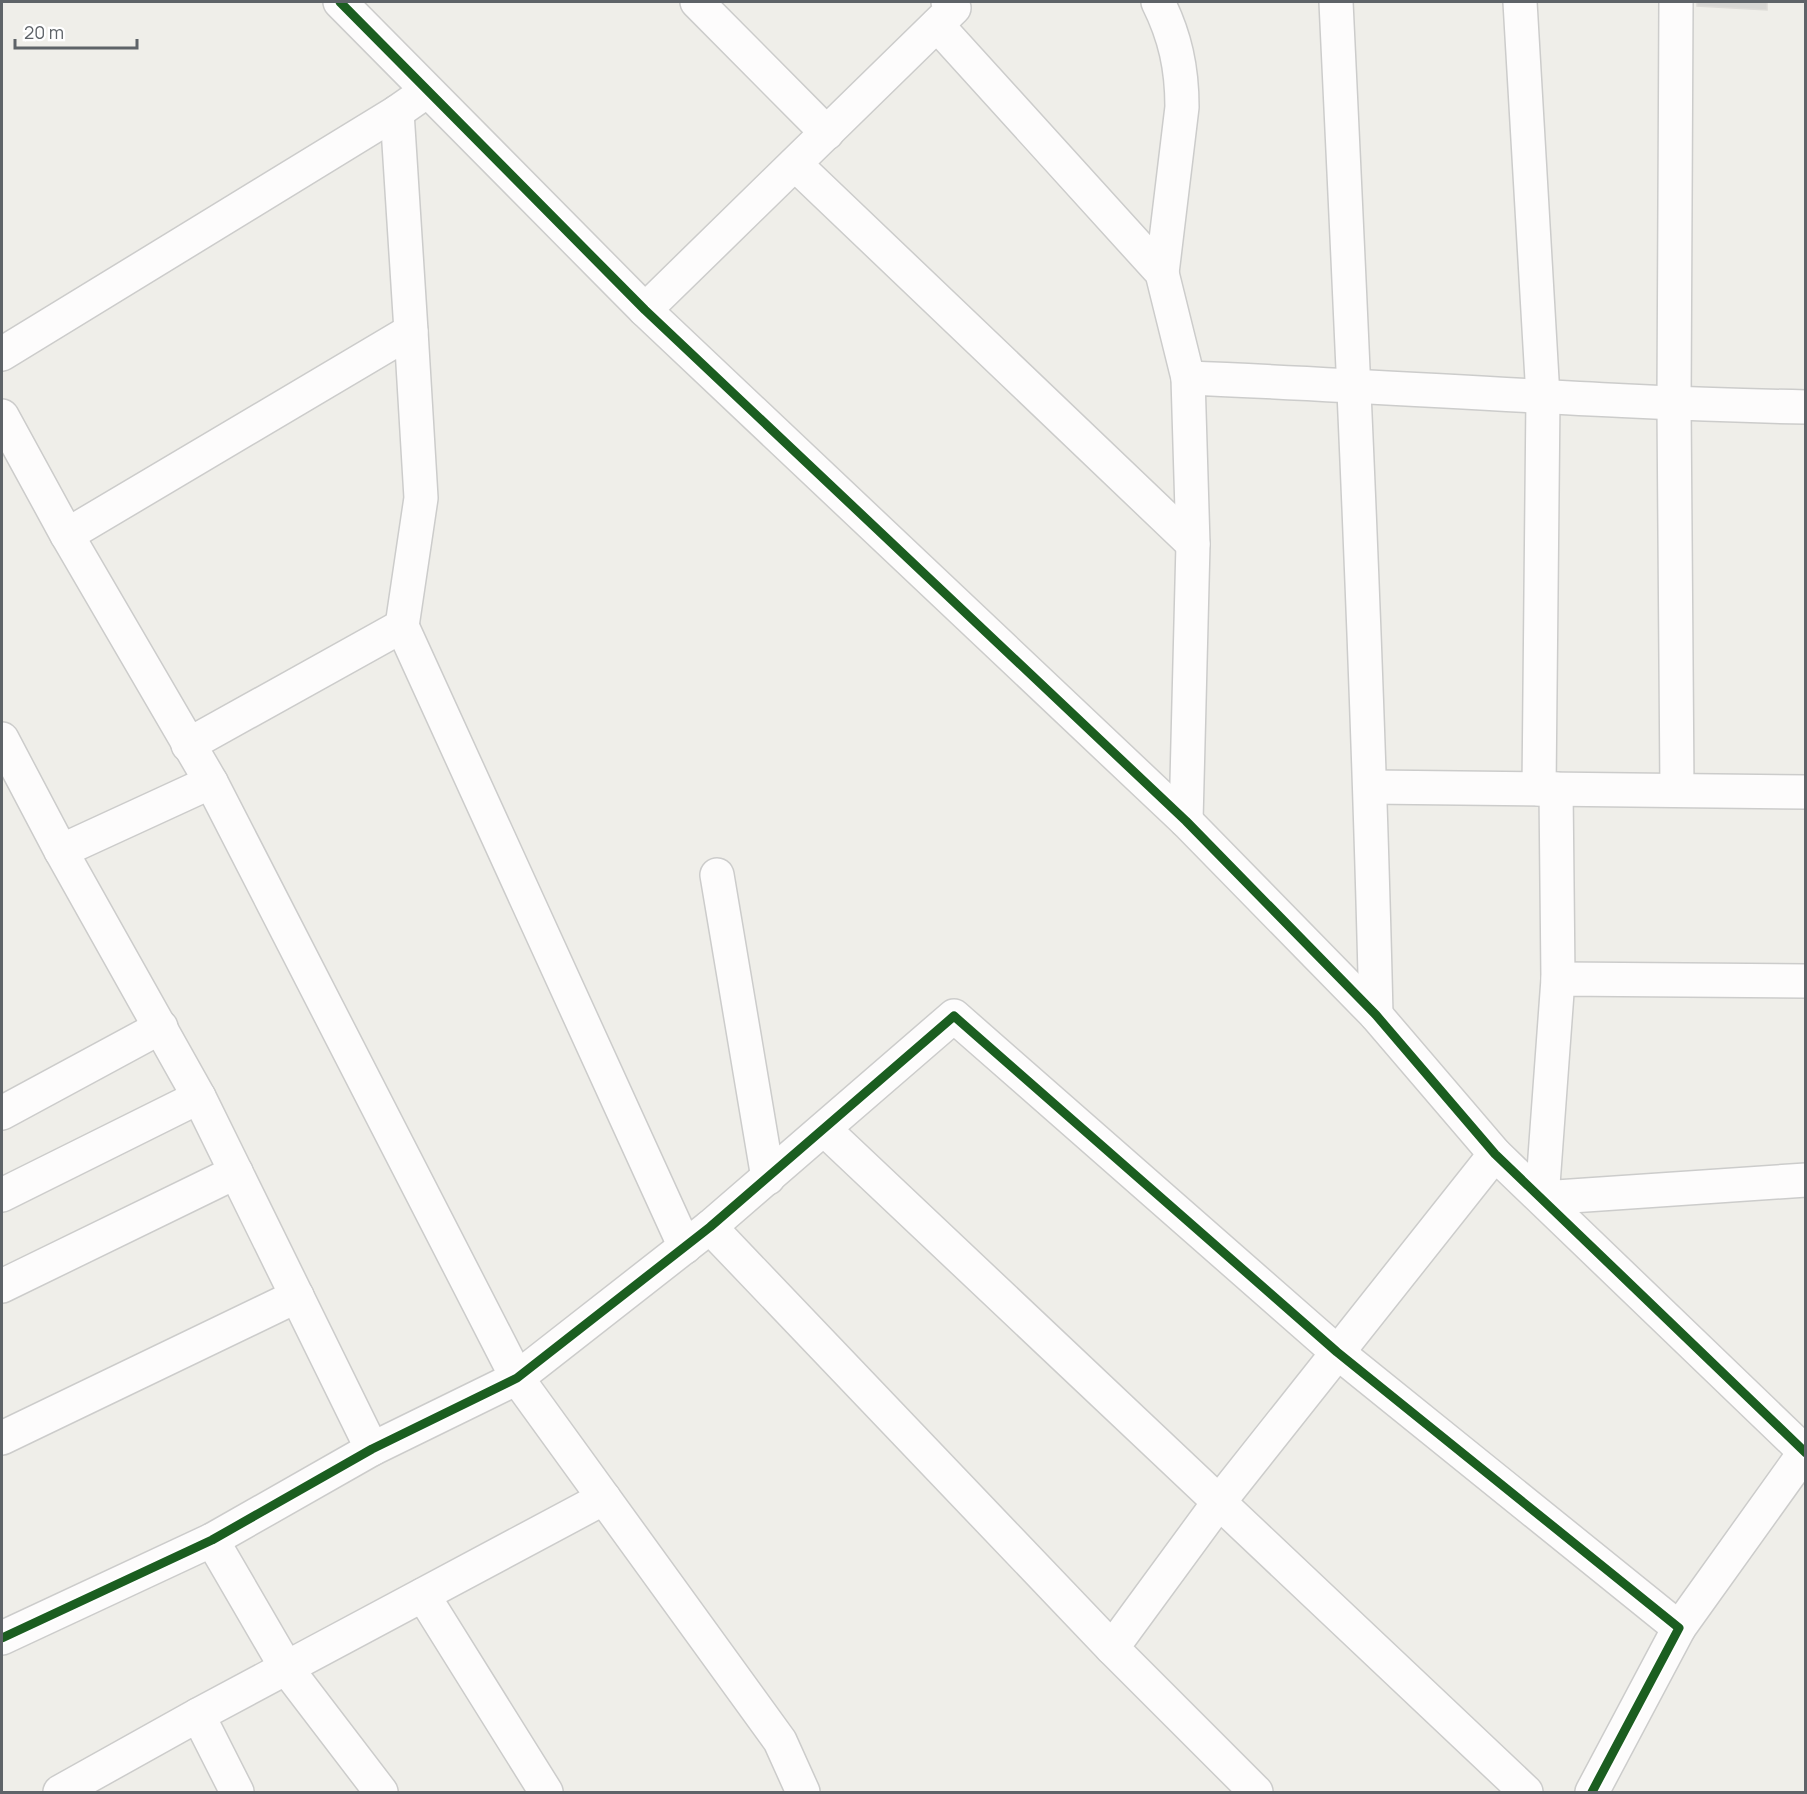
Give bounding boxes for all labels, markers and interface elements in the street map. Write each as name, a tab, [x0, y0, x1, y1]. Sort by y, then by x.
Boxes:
scale bar	[15, 12, 136, 50]
text: 20 m	[24, 20, 64, 44]

